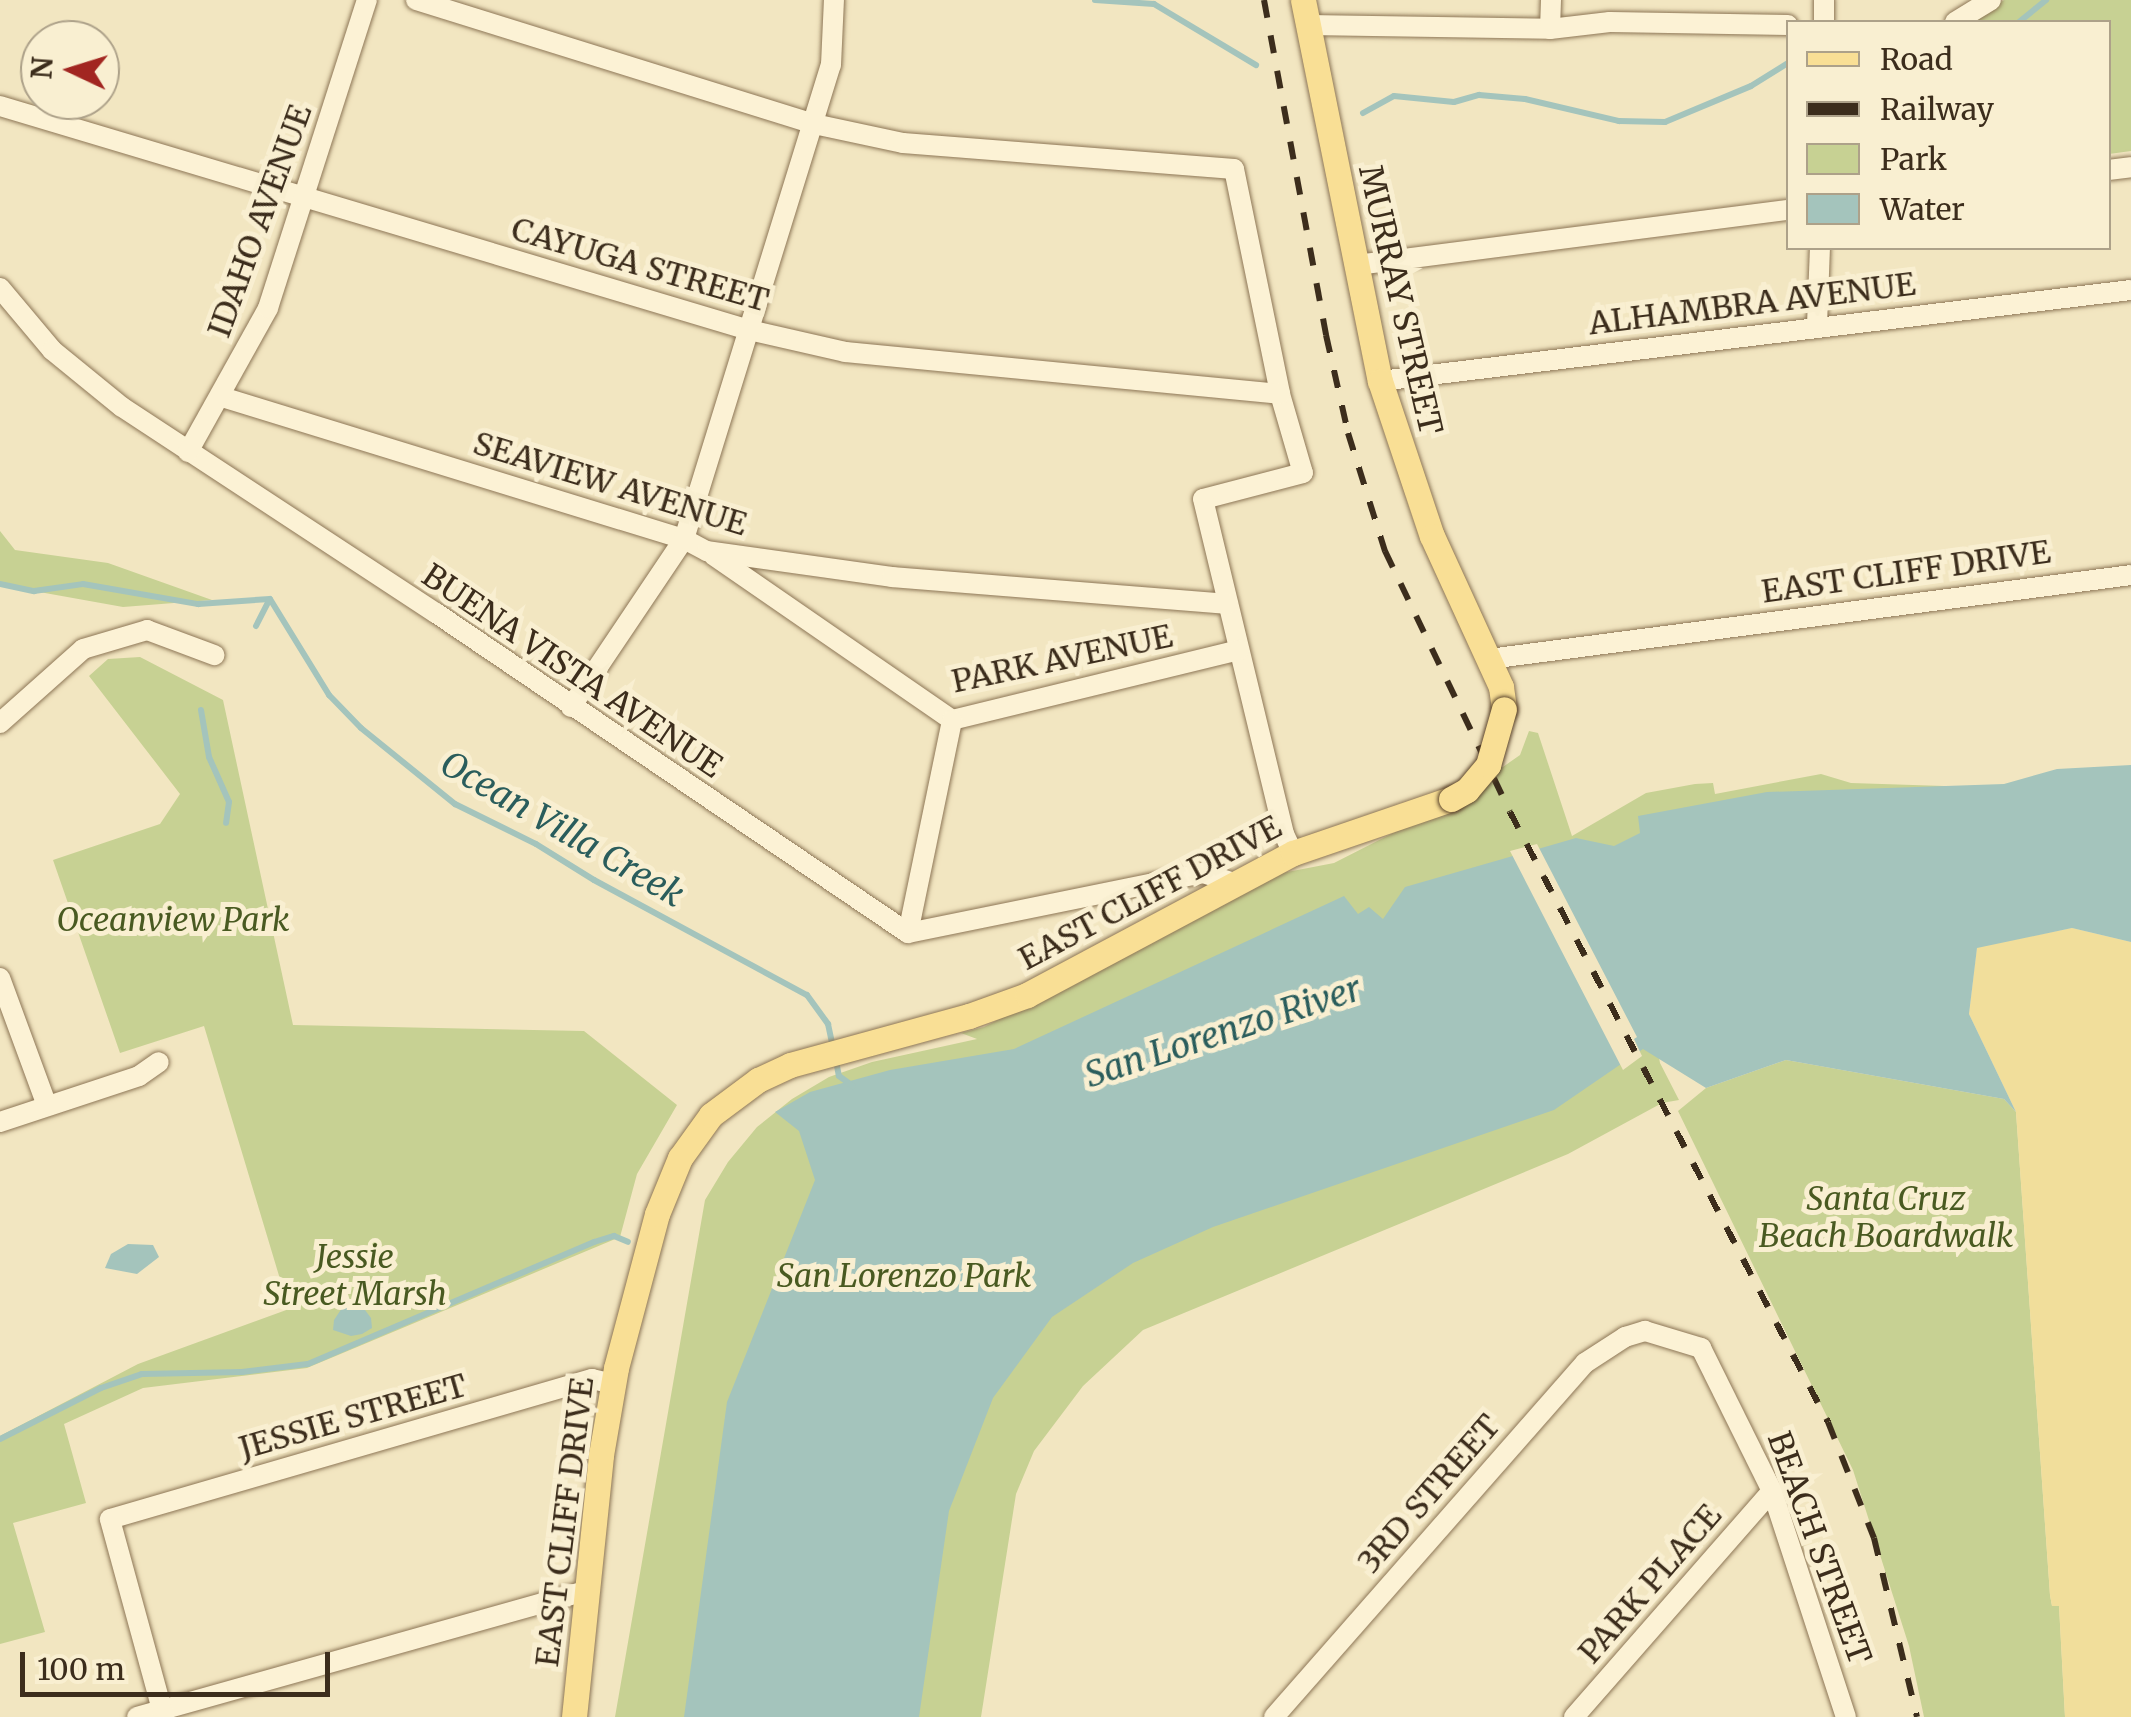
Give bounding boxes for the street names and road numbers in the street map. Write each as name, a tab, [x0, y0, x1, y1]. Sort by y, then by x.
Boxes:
street label: IDAHO AVENUE	[200, 100, 320, 342]
street label: MURRAY STREET	[1350, 162, 1450, 438]
street label: CAYUGA STREET	[507, 210, 773, 320]
street label: ALHAMBRA AVENUE	[1586, 265, 1918, 343]
street label: SEAVIEW AVENUE	[469, 424, 751, 544]
street label: EAST CLIFF DRIVE	[1759, 533, 2053, 611]
street label: BUENA VISTA AVENUE	[415, 556, 729, 786]
street label: PARK AVENUE	[948, 617, 1176, 701]
street label: EAST CLIFF DRIVE	[1012, 808, 1288, 978]
street label: JESSIE STREET	[235, 1366, 471, 1468]
street label: EAST CLIFF DRIVE	[528, 1375, 602, 1669]
street label: 3RD STREET	[1350, 1407, 1508, 1581]
street label: BEACH STREET	[1759, 1427, 1879, 1669]
street label: PARK PLACE	[1571, 1497, 1729, 1671]

